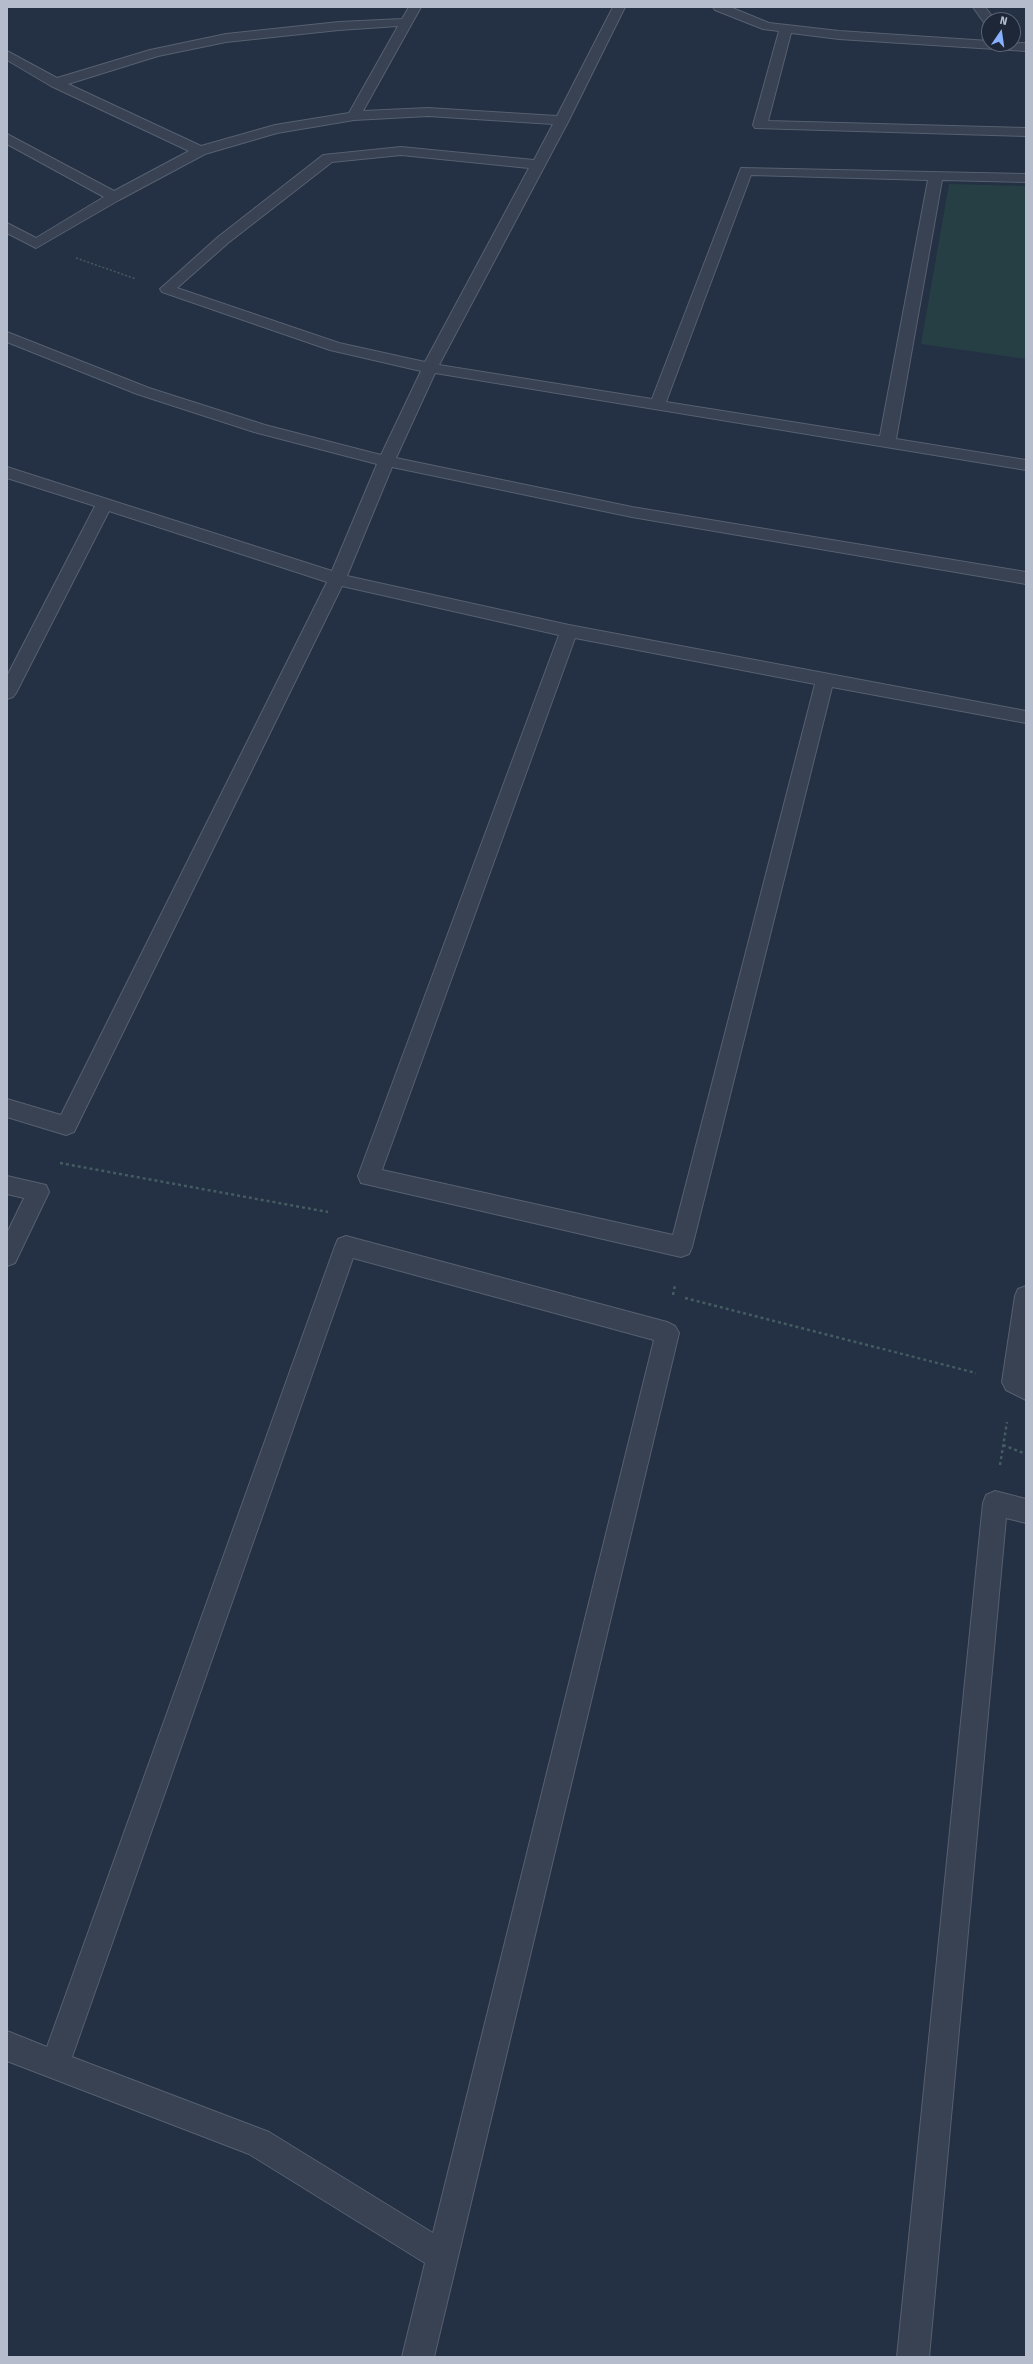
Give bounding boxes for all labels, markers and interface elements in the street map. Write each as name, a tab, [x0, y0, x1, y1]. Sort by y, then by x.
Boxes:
north arrow	[981, 12, 1021, 52]
text: N	[999, 14, 1009, 28]

